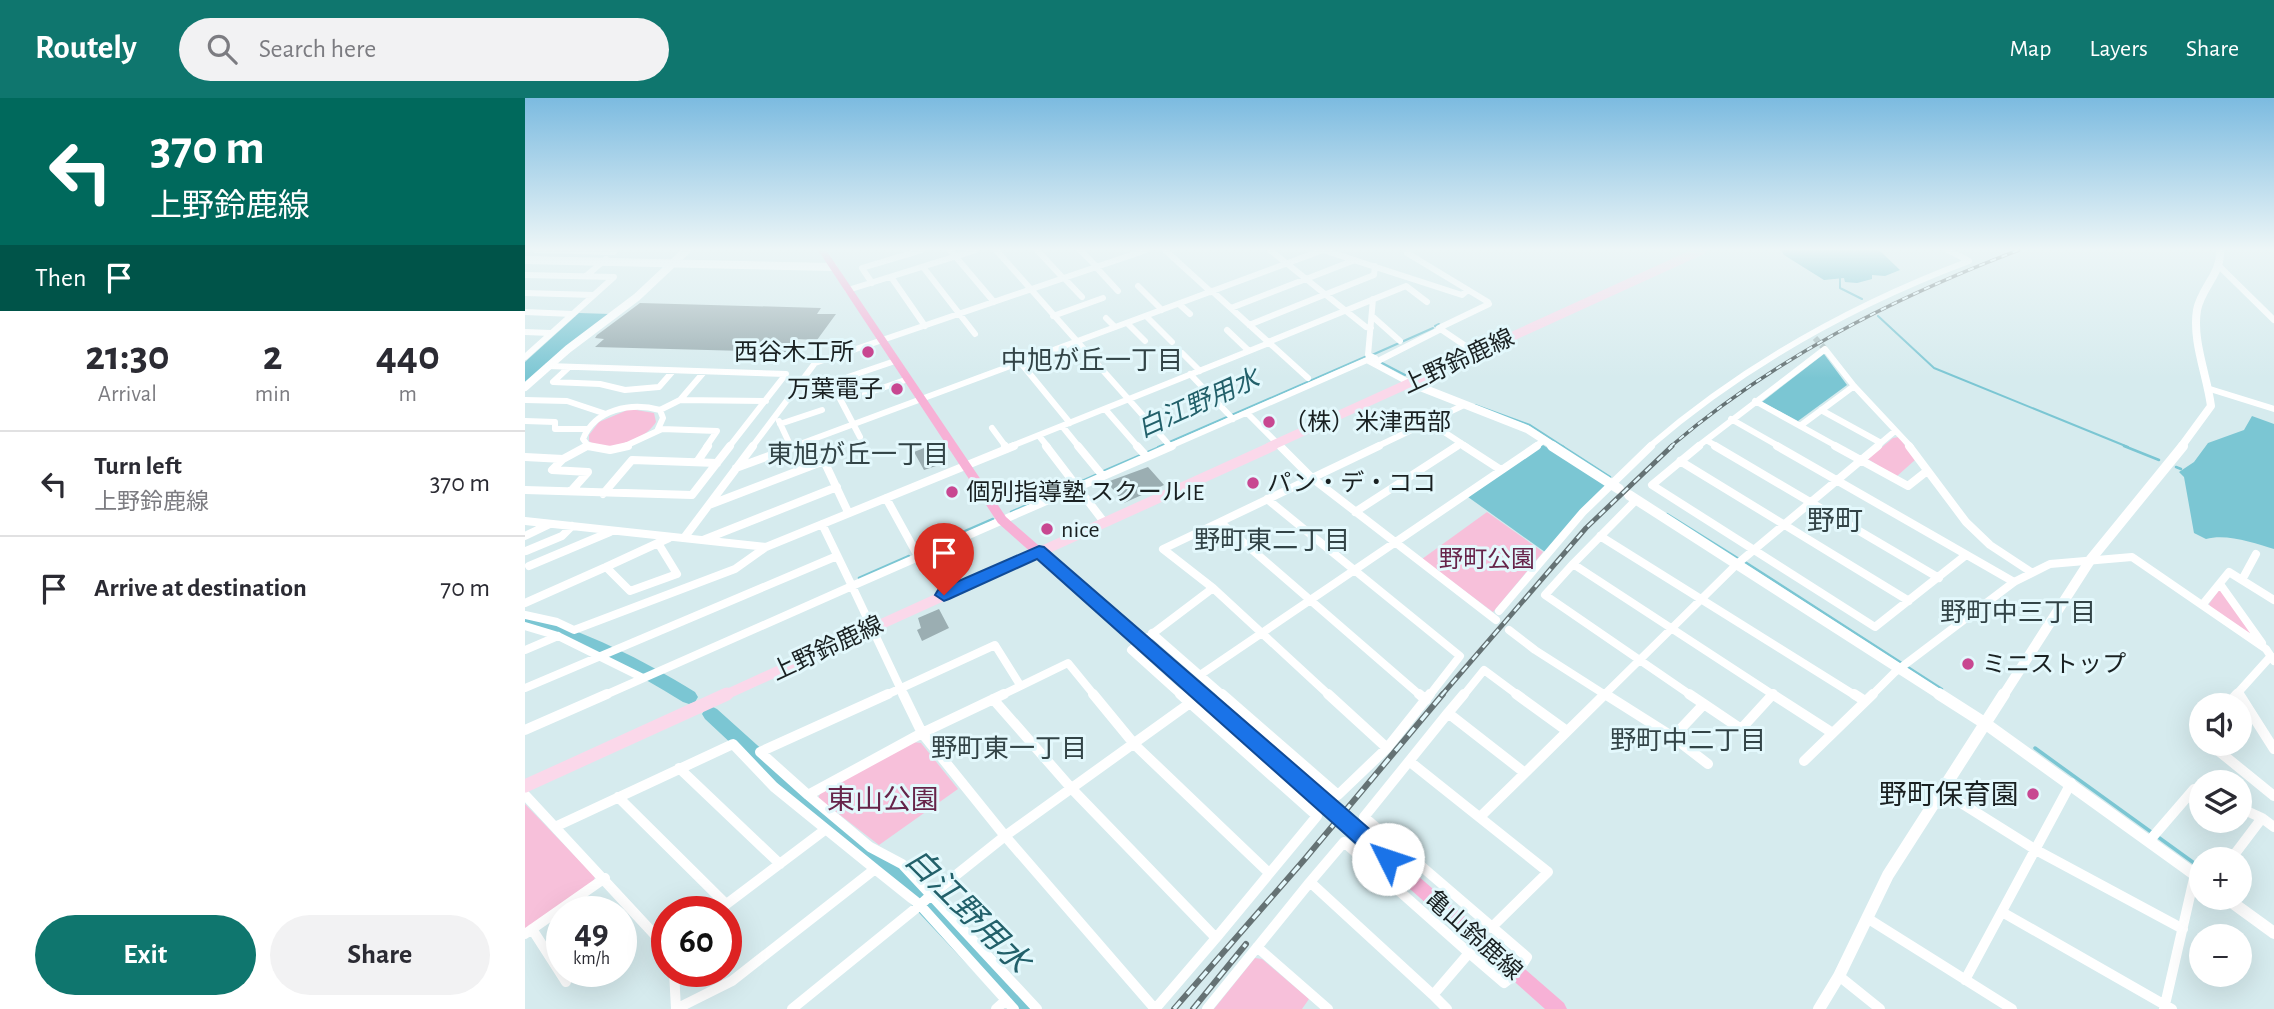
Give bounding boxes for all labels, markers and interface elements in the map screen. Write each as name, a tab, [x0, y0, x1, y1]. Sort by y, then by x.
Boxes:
search box	[179, 18, 669, 81]
icon: search	[203, 30, 241, 68]
text: Routely	[35, 32, 137, 65]
text: Search here	[259, 36, 376, 62]
text: Map	[2009, 37, 2051, 61]
text: Layers	[2089, 37, 2148, 61]
text: Share	[2186, 37, 2239, 61]
text: 370 m	[150, 124, 265, 173]
icon: left	[35, 126, 126, 217]
text: 上野鈴鹿線	[150, 190, 310, 222]
icon: arrive	[100, 259, 138, 297]
text: Then	[35, 265, 86, 291]
street label: 上野鈴鹿線	[1398, 324, 1518, 398]
text: 21:30	[85, 335, 170, 377]
text: 2	[263, 335, 283, 377]
text: 440	[376, 335, 440, 377]
place label: 西谷木工所	[734, 340, 854, 365]
marker: 西谷木工所	[860, 344, 876, 360]
district label: 中旭が丘一丁目	[1001, 346, 1183, 374]
water label: 白江野用水	[1133, 363, 1266, 442]
place label: 万葉電子	[787, 376, 883, 402]
marker: 万葉電子	[889, 381, 905, 397]
text: Arrival	[98, 383, 157, 406]
text: min	[255, 383, 291, 406]
text: m	[399, 383, 417, 406]
place label: （株）米津西部	[1283, 409, 1451, 435]
marker: （株）米津西部	[1261, 414, 1277, 430]
district label: 東旭が丘一丁目	[767, 440, 949, 468]
text: Turn left	[94, 453, 182, 479]
icon: left	[35, 465, 73, 503]
text: 370 m	[430, 470, 490, 496]
place label: パン・デ・ココ	[1267, 470, 1436, 496]
marker: パン・デ・ココ	[1245, 475, 1261, 491]
place label: 個別指導塾 スクールIE	[966, 479, 1204, 505]
marker: 個別指導塾 スクールIE	[944, 484, 960, 500]
text: 上野鈴鹿線	[94, 491, 209, 514]
district label: 野町	[1807, 507, 1863, 536]
place label: nice	[1061, 518, 1100, 542]
marker: nice	[1039, 521, 1055, 537]
pin	[914, 523, 974, 595]
district label: 野町東二丁目	[1194, 527, 1350, 554]
icon: arrive	[925, 534, 963, 572]
park label: 野町公園	[1439, 547, 1535, 572]
icon: arrive	[35, 570, 73, 608]
text: Arrive at destination	[94, 575, 307, 601]
text: 70 m	[440, 575, 490, 601]
district label: 野町中三丁目	[1940, 599, 2096, 626]
street label: 上野鈴鹿線	[767, 611, 887, 685]
place label: ミニストップ	[1982, 652, 2126, 677]
marker: ミニストップ	[1960, 656, 1976, 672]
map controls	[2189, 693, 2252, 987]
button: sound	[2189, 693, 2252, 756]
district label: 野町中二丁目	[1610, 727, 1766, 754]
district label: 野町東一丁目	[931, 735, 1087, 762]
button: layers	[2189, 770, 2252, 833]
place label: 野町保育園	[1879, 780, 2019, 810]
park label: 東山公園	[827, 785, 939, 815]
marker: 野町保育園	[2025, 786, 2041, 802]
position arrow	[1351, 822, 1425, 896]
water label: 白江野用水	[899, 842, 1038, 981]
button: +	[2189, 847, 2252, 910]
street label: 亀山鈴鹿線	[1421, 885, 1527, 985]
speed limit sign: 60	[651, 896, 742, 987]
button: Exit	[35, 915, 256, 995]
button: Share	[270, 915, 490, 995]
text: 49	[574, 915, 609, 950]
button: −	[2189, 924, 2252, 987]
text: km/h	[573, 950, 610, 968]

